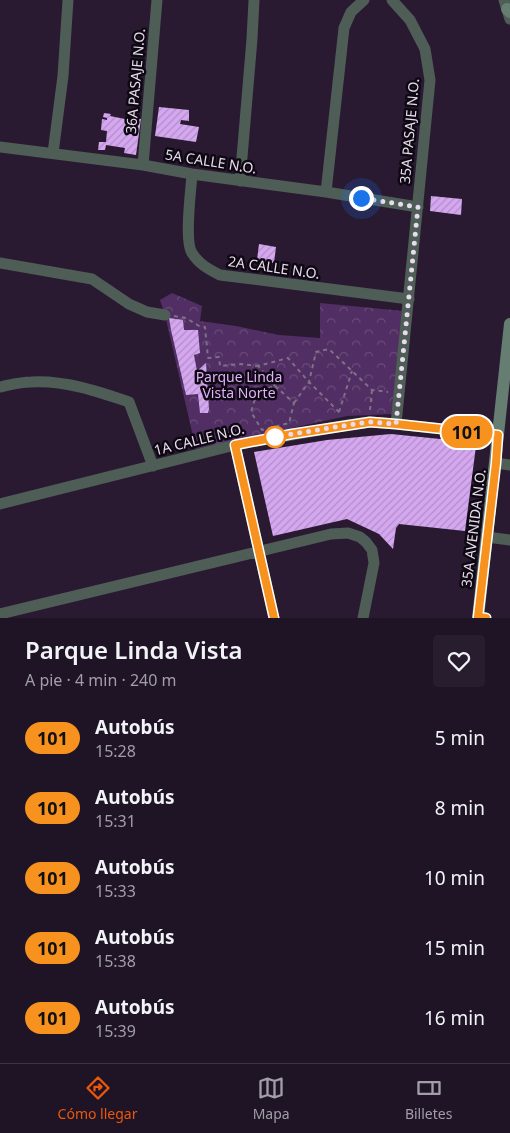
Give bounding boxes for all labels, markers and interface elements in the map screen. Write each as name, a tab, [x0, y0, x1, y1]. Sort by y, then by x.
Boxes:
street label: 36A PASAJE N.O.	[121, 28, 149, 134]
street label: 35A PASAJE N.O.	[395, 78, 423, 184]
street label: 5A CALLE N.O.	[164, 144, 258, 178]
your location	[349, 186, 374, 211]
street label: 2A CALLE N.O.	[227, 251, 321, 283]
park label: Parque Linda Vista Norte	[196, 367, 282, 402]
line badge: 101	[438, 416, 496, 448]
street label: 1A CALLE N.O.	[152, 419, 246, 459]
text: 101	[452, 420, 482, 444]
unlabelled marker	[264, 426, 286, 448]
street label: 35A AVENIDA N.O.	[456, 468, 490, 588]
text: Parque Linda Vista	[25, 633, 242, 666]
button: heart	[433, 635, 485, 687]
text: A pie · 4 min · 240 m	[25, 669, 176, 691]
text: Autobús	[95, 714, 175, 740]
text: 5 min	[435, 725, 485, 751]
text: 101	[37, 726, 68, 750]
text: 15:28	[95, 740, 136, 762]
text: Autobús	[95, 784, 175, 810]
text: 8 min	[435, 795, 485, 821]
text: 101	[37, 796, 68, 820]
text: 15:31	[95, 810, 136, 832]
text: Autobús	[95, 854, 175, 880]
text: 10 min	[424, 865, 485, 891]
text: 101	[37, 866, 68, 890]
text: 15:33	[95, 880, 136, 902]
text: Autobús	[95, 924, 175, 950]
text: 15 min	[424, 935, 485, 961]
text: 101	[37, 936, 68, 960]
text: 15:38	[95, 950, 136, 972]
text: Autobús	[95, 994, 175, 1020]
text: 16 min	[424, 1005, 485, 1031]
text: 101	[37, 1006, 68, 1030]
text: 15:39	[95, 1020, 136, 1042]
tab: Cómo llegar	[58, 1074, 137, 1123]
tab: Mapa	[253, 1074, 290, 1123]
tab: Billetes	[405, 1074, 452, 1123]

